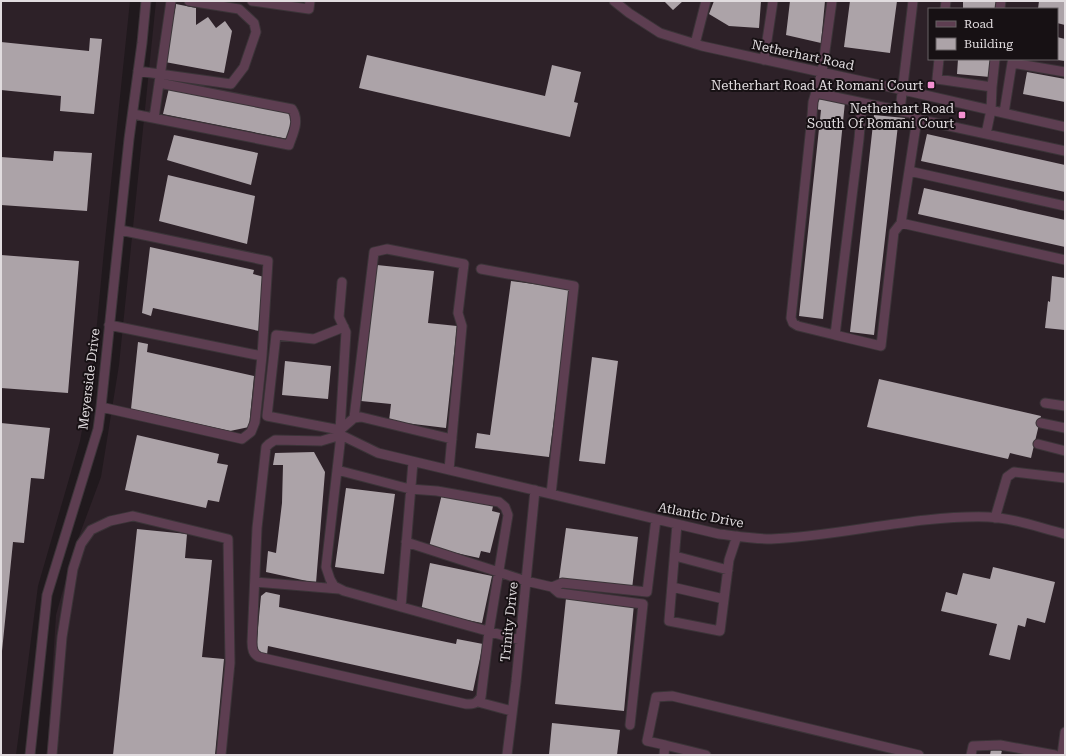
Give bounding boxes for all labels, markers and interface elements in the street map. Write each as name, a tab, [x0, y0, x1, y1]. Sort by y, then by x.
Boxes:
legend	[928, 8, 1058, 60]
text: Road	[964, 17, 994, 31]
street label: Netherhart Road	[750, 37, 856, 73]
text: Building	[964, 37, 1013, 51]
place label: Netherhart Road At Romani Court	[711, 78, 923, 93]
marker: Netherhart Road At Romani Court	[926, 80, 936, 90]
place label: Netherhart Road South Of Romani Court	[807, 101, 955, 131]
marker: Netherhart Road South Of Romani Court	[957, 110, 967, 120]
street label: Meyerside Drive	[75, 327, 103, 431]
street label: Atlantic Drive	[657, 499, 745, 531]
street label: Trinity Drive	[497, 581, 521, 663]

